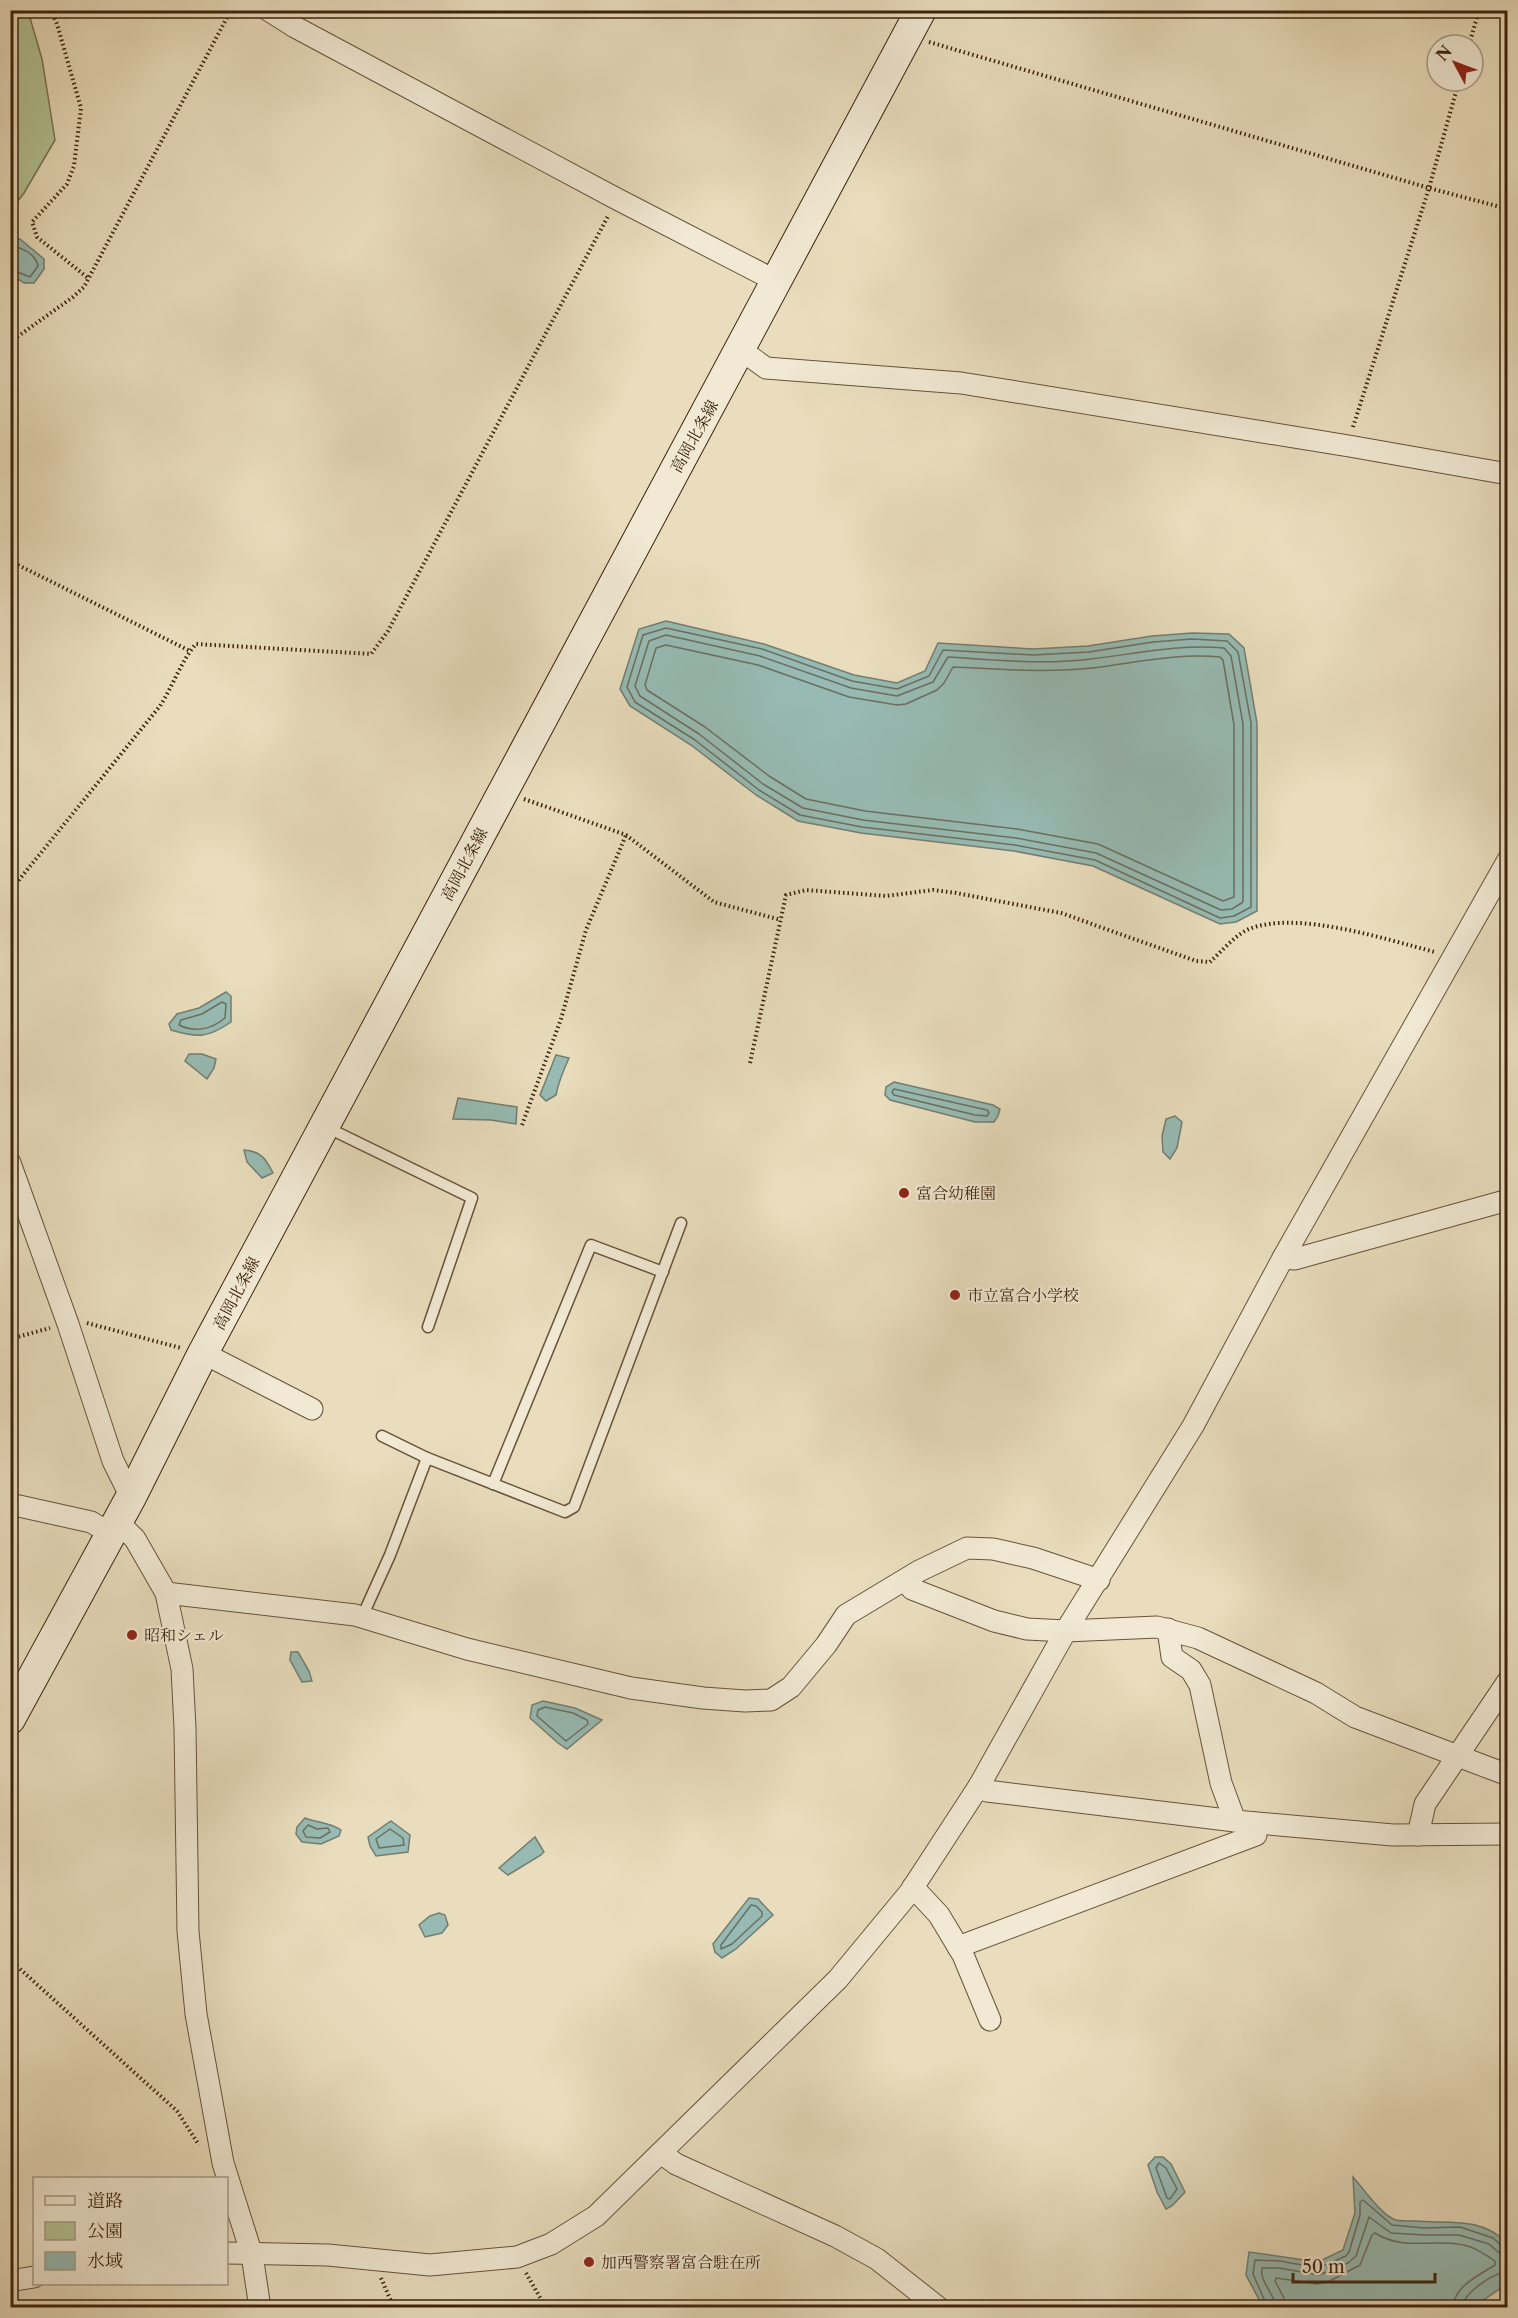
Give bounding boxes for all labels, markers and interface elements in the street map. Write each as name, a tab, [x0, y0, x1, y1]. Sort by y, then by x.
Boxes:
north arrow	[1425, 33, 1485, 93]
text: N	[1432, 41, 1456, 65]
street label: 高岡北条線	[666, 396, 722, 476]
street label: 高岡北条線	[436, 824, 492, 904]
place label: 富合幼稚園	[916, 1183, 996, 1203]
marker: 富合幼稚園	[897, 1186, 911, 1200]
street label: 高岡北条線	[208, 1253, 264, 1333]
place label: 市立富合小学校	[967, 1285, 1079, 1305]
marker: 市立富合小学校	[948, 1288, 962, 1302]
place label: 昭和シェル	[144, 1625, 224, 1645]
marker: 昭和シェル	[125, 1628, 139, 1642]
legend	[33, 2177, 228, 2285]
text: 道路	[87, 2190, 123, 2212]
text: 公園	[87, 2220, 123, 2242]
scale bar	[1293, 2246, 1436, 2284]
text: 水域	[87, 2250, 123, 2272]
place label: 加西警察署富合駐在所	[601, 2252, 761, 2272]
marker: 加西警察署富合駐在所	[582, 2255, 596, 2269]
text: 50 m	[1302, 2256, 1345, 2278]

